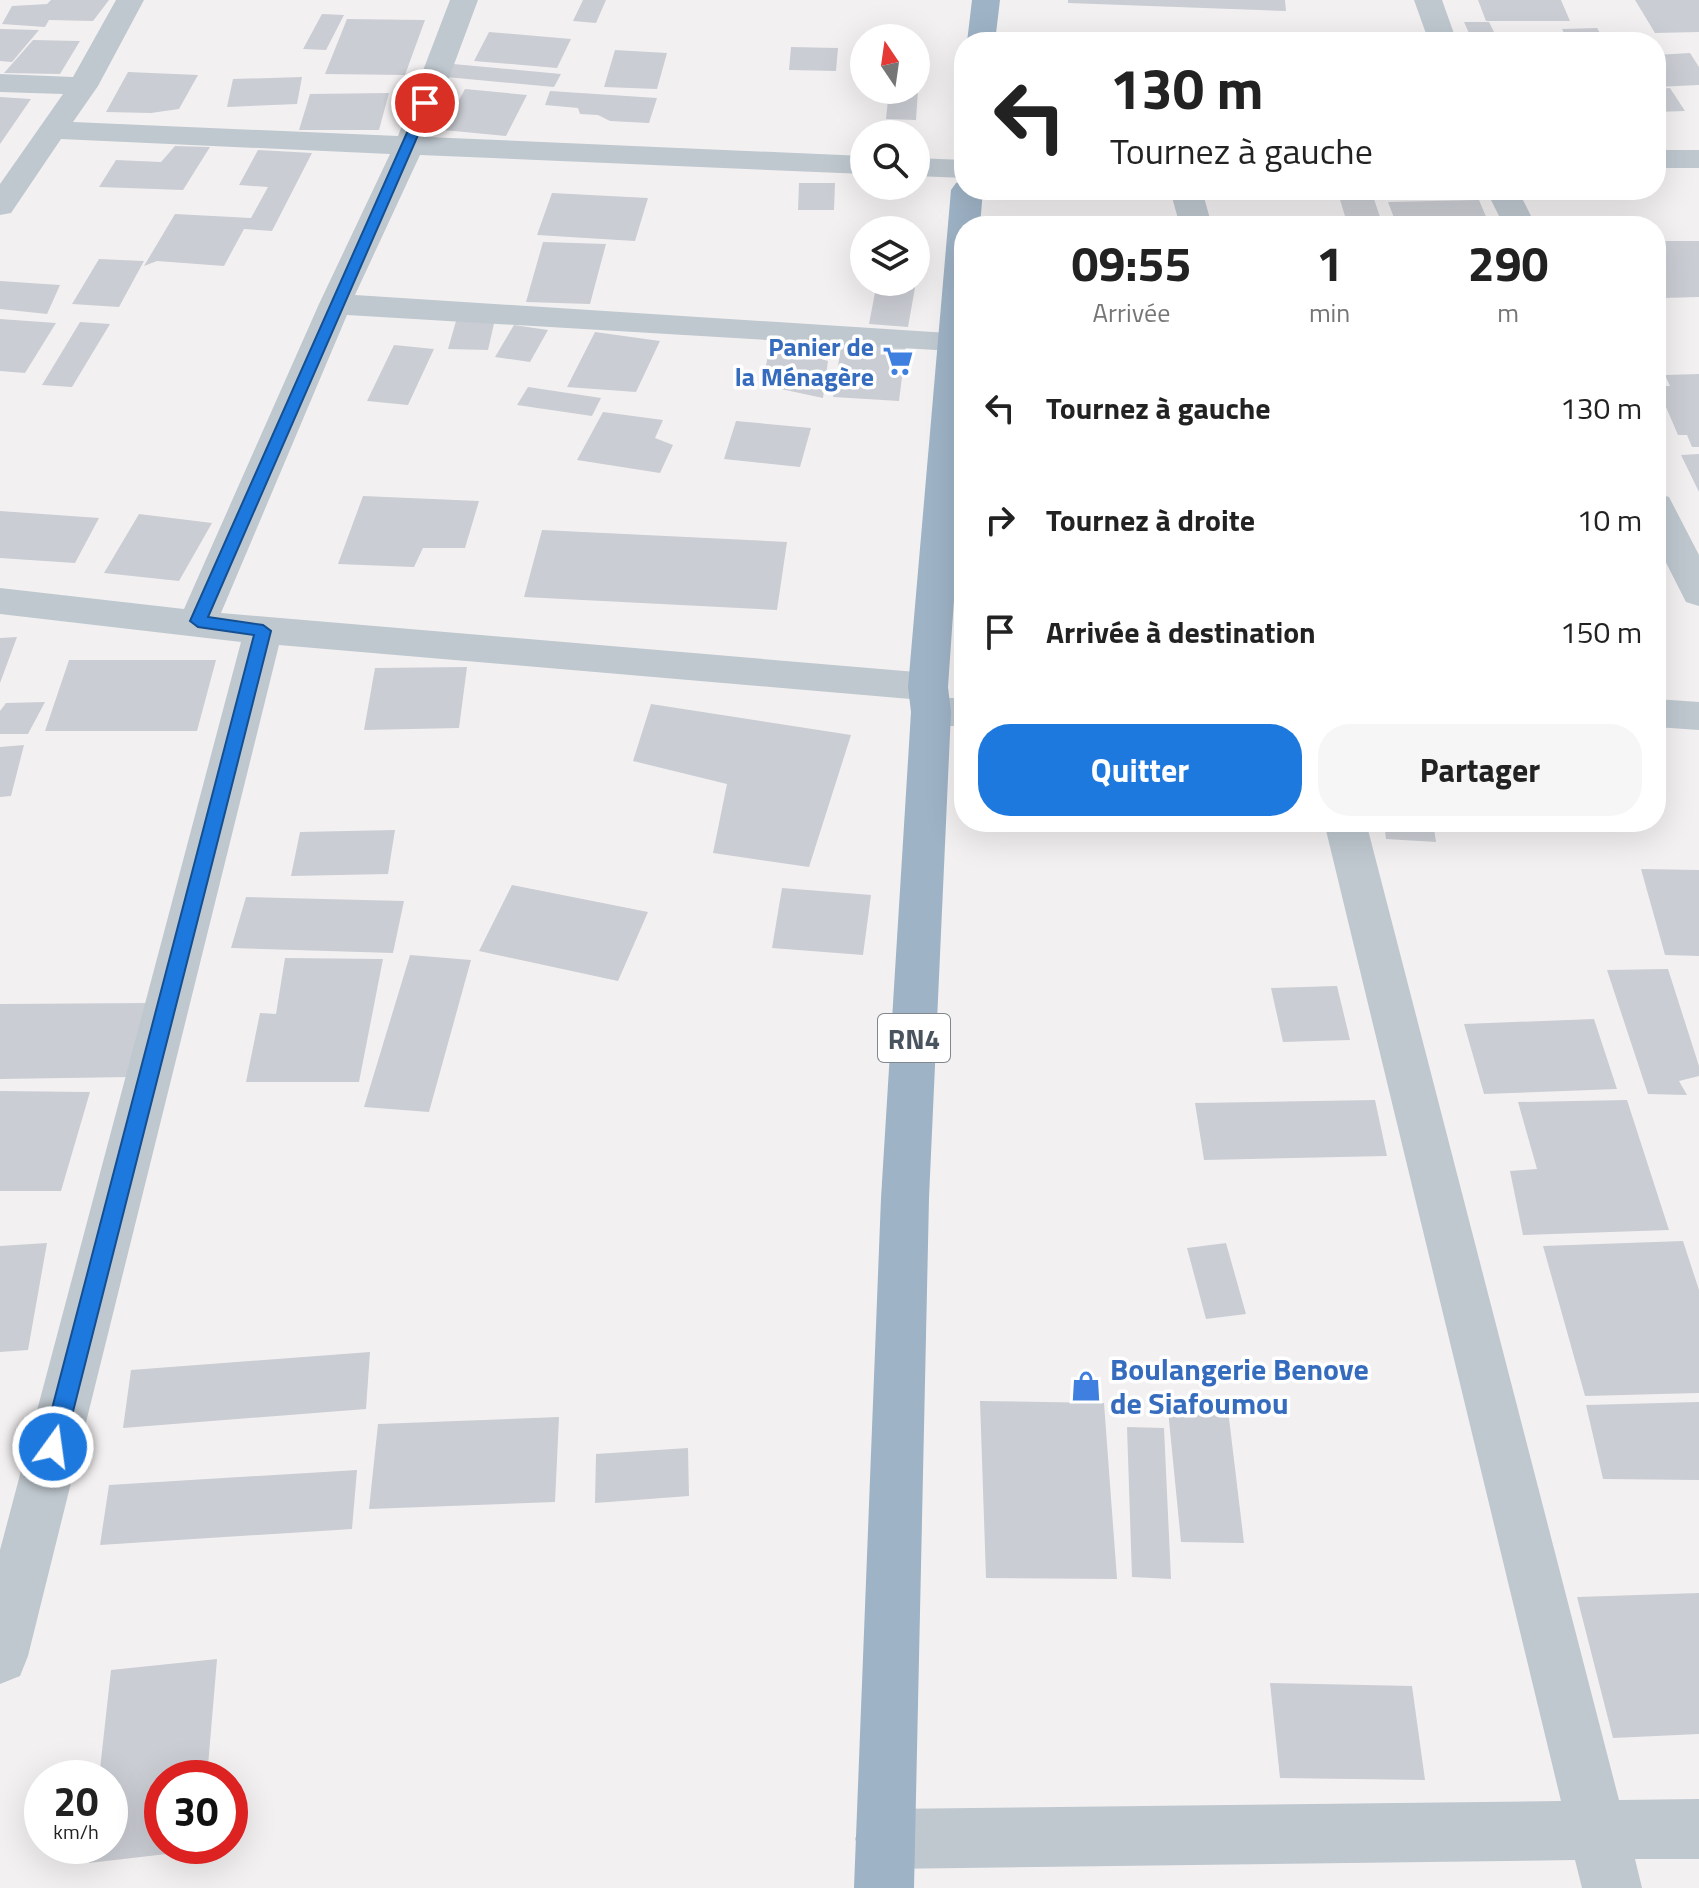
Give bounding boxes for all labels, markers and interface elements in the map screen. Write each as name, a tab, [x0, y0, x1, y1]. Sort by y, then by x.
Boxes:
north arrow	[850, 24, 930, 104]
map controls	[850, 24, 930, 296]
text: 130 m	[1110, 46, 1263, 131]
icon: left	[978, 64, 1082, 168]
pin	[391, 69, 459, 137]
icon: arrive	[403, 81, 447, 125]
button: search	[850, 120, 930, 200]
text: Tournez à gauche	[1110, 123, 1373, 178]
button: layers	[850, 216, 930, 296]
text: 09:55	[1072, 227, 1191, 300]
text: 1	[1316, 227, 1343, 300]
text: 290	[1468, 227, 1548, 300]
text: Arrivée	[1093, 293, 1170, 332]
text: min	[1309, 293, 1350, 332]
text: m	[1497, 293, 1519, 332]
place label: Panier de la Ménagère	[735, 327, 874, 396]
supermarket icon: Panier de la Ménagère	[881, 344, 915, 378]
text: Tournez à gauche	[1046, 385, 1271, 431]
text: 130 m	[1560, 385, 1642, 431]
icon: left	[978, 386, 1022, 430]
text: Tournez à droite	[1046, 497, 1255, 543]
text: 10 m	[1577, 497, 1642, 543]
icon: right	[978, 498, 1022, 542]
text: Arrivée à destination	[1046, 609, 1316, 655]
text: 150 m	[1560, 609, 1642, 655]
icon: arrive	[978, 610, 1022, 654]
button: Quitter	[978, 724, 1302, 816]
button: Partager	[1318, 724, 1642, 816]
road number: RN4	[878, 1014, 950, 1062]
place label: Boulangerie Benove de Siafoumou	[1110, 1346, 1369, 1426]
shop icon: Boulangerie Benove de Siafoumou	[1069, 1369, 1103, 1403]
position arrow	[11.0, 1405, 95.0, 1489]
speed limit sign: 30	[144, 1760, 248, 1864]
text: 20	[54, 1771, 98, 1832]
text: km/h	[53, 1816, 99, 1847]

